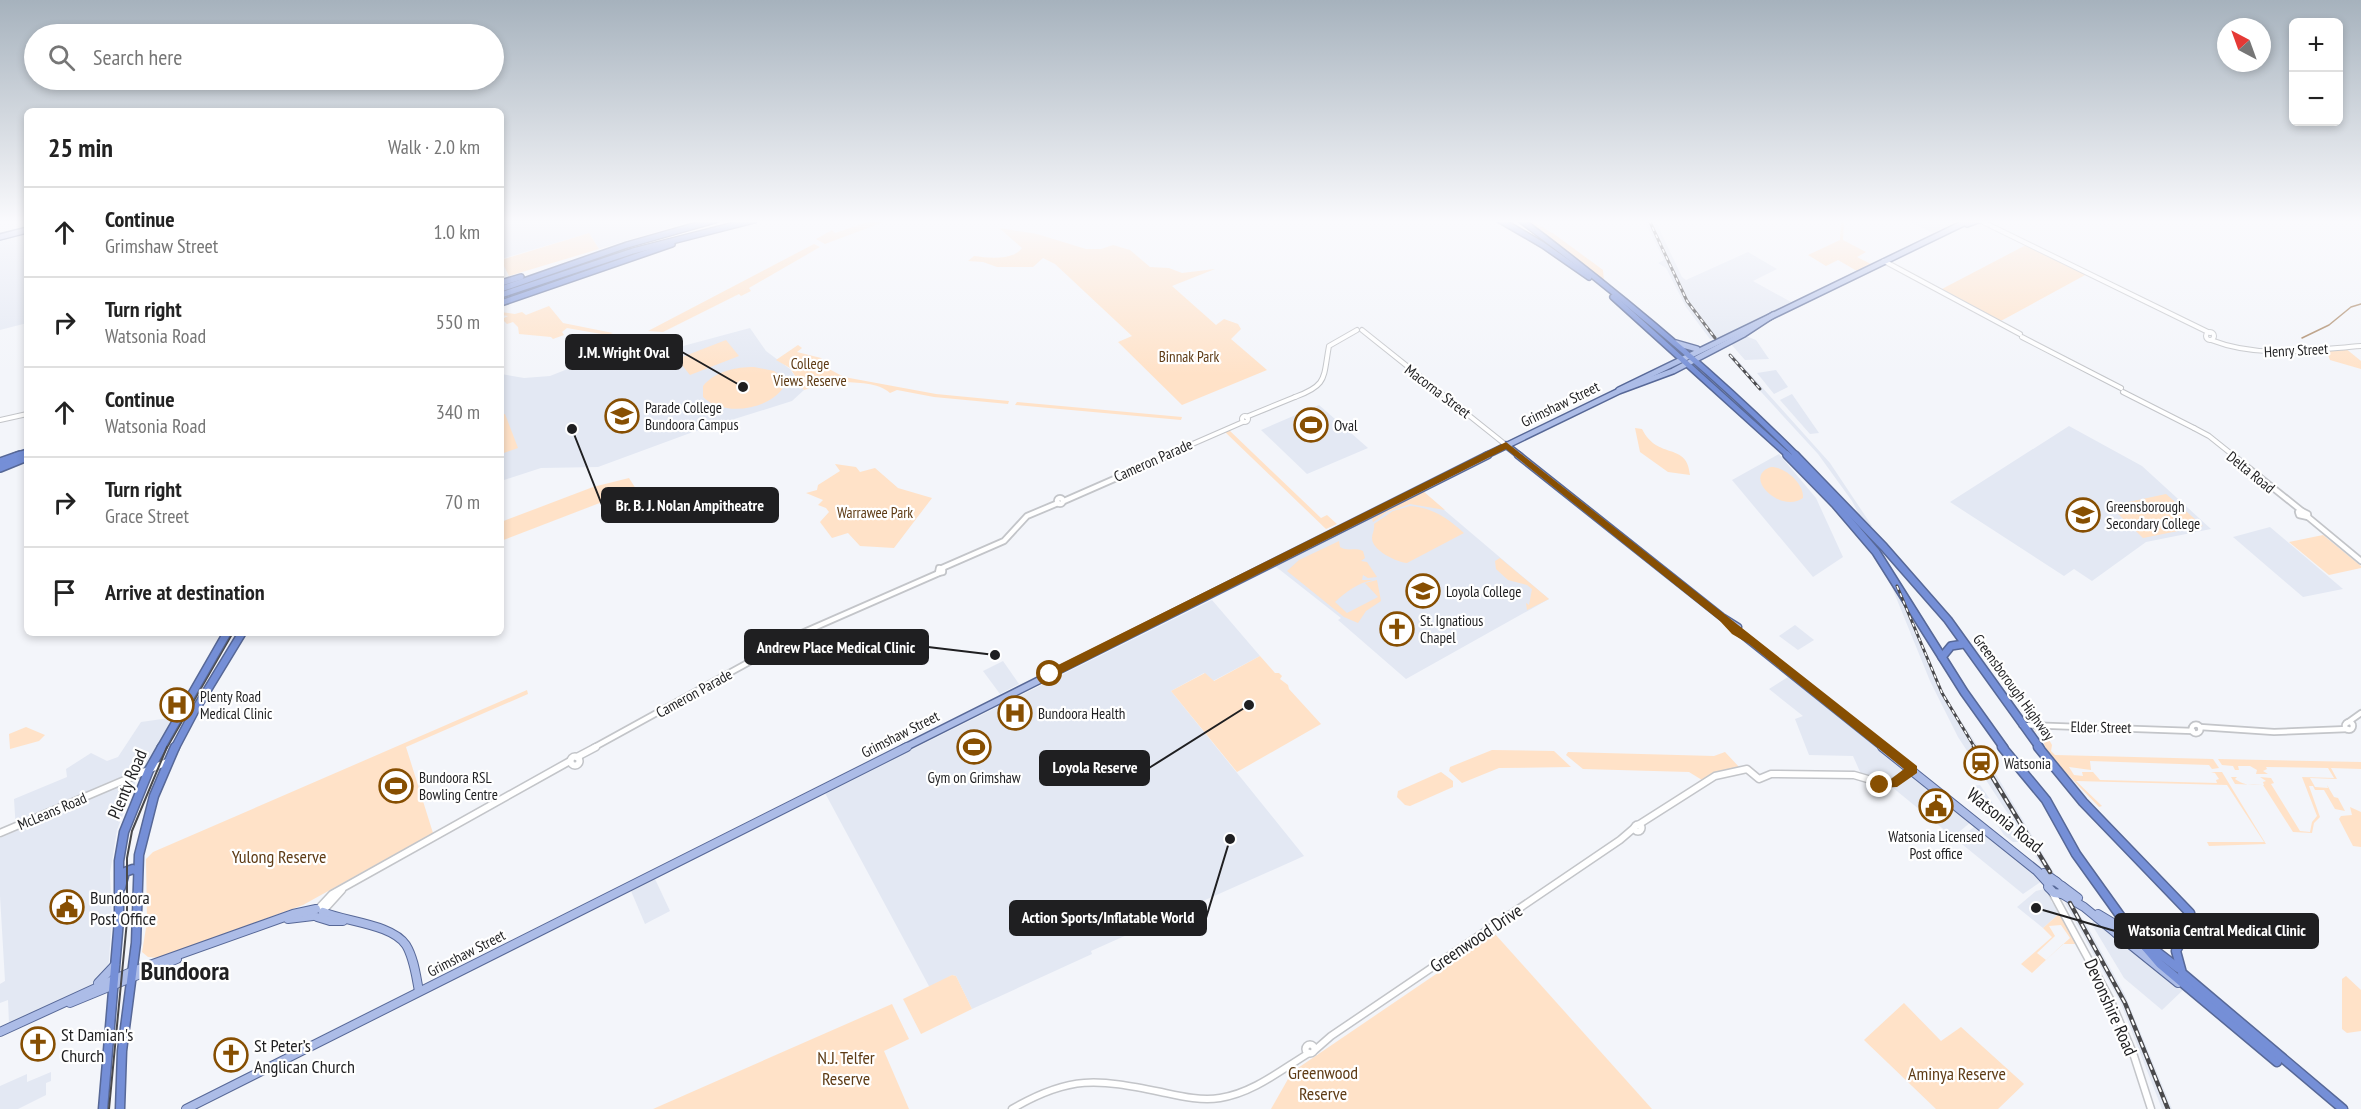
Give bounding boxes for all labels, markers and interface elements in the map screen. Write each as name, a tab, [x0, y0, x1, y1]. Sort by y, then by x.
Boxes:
north arrow	[2217, 18, 2271, 72]
map controls	[2289, 18, 2343, 126]
button: +	[2289, 18, 2343, 72]
search box	[24, 24, 504, 90]
icon: search	[45, 41, 78, 74]
text: Search here	[93, 43, 182, 71]
button: −	[2289, 72, 2343, 126]
text: 25 min	[48, 131, 113, 164]
text: Walk · 2.0 km	[388, 134, 480, 160]
text: Continue	[105, 205, 175, 233]
icon: ahead	[48, 216, 81, 249]
text: 1.0 km	[433, 219, 480, 245]
text: Grimshaw Street	[105, 233, 218, 259]
text: Turn right	[105, 295, 182, 323]
icon: right	[48, 306, 81, 339]
text: 550 m	[436, 309, 480, 335]
text: Watsonia Road	[105, 323, 206, 349]
callout: J.M. Wright Oval	[566, 335, 682, 369]
street label: Henry Street	[2263, 339, 2329, 361]
text: J.M. Wright Oval	[578, 342, 669, 362]
park label: Binnak Park	[1159, 347, 1219, 366]
park label: College Views Reserve	[772, 354, 847, 390]
street label: Macorna Street	[1401, 360, 1475, 422]
street label: Grimshaw Street	[1518, 377, 1602, 431]
text: Continue	[105, 385, 175, 413]
icon: ahead	[48, 396, 81, 429]
school or university icon: Parade College Bundoora Campus	[604, 398, 640, 434]
place label: Parade College Bundoora Campus	[645, 398, 738, 434]
text: 340 m	[436, 399, 480, 425]
sports icon: Oval	[1293, 407, 1329, 443]
text: Watsonia Road	[105, 413, 206, 439]
place label: Oval	[1334, 416, 1358, 435]
street label: Cameron Parade	[1111, 434, 1195, 486]
street label: Delta Road	[2223, 447, 2279, 497]
text: Turn right	[105, 475, 182, 503]
icon: right	[48, 486, 81, 519]
callout: Br. B. J. Nolan Ampitheatre	[602, 488, 778, 522]
text: 70 m	[445, 489, 480, 515]
text: Br. B. J. Nolan Ampitheatre	[616, 495, 764, 515]
school or university icon: Greensborough Secondary College	[2065, 497, 2101, 533]
place label: Greensborough Secondary College	[2106, 497, 2200, 533]
text: Grace Street	[105, 503, 189, 529]
park label: Warrawee Park	[837, 503, 913, 522]
school or university icon: Loyola College	[1405, 573, 1441, 609]
icon: arrive	[48, 576, 81, 609]
text: Arrive at destination	[105, 578, 265, 606]
place label: Loyola College	[1446, 582, 1521, 601]
church icon: St. Ignatious Chapel	[1379, 611, 1415, 647]
place label: St. Ignatious Chapel	[1420, 611, 1483, 647]
callout: Andrew Place Medical Clinic	[745, 630, 928, 664]
street label: Greensborough Highway	[1969, 630, 2059, 744]
text: Andrew Place Medical Clinic	[756, 637, 916, 657]
route start	[1036, 660, 1062, 686]
street label: Cameron Parade	[653, 664, 735, 722]
hospital icon: Plenty Road Medical Clinic	[159, 687, 195, 723]
place label: Plenty Road Medical Clinic	[200, 687, 273, 723]
hospital icon: Bundoora Health	[997, 695, 1033, 731]
place label: Bundoora Health	[1038, 704, 1125, 723]
street label: Grimshaw Street	[858, 706, 942, 762]
street label: Elder Street	[2070, 717, 2132, 737]
sports icon: Gym on Grimshaw	[956, 729, 992, 765]
station icon: Watsonia	[1963, 745, 1999, 781]
street label: Plenty Road	[102, 746, 152, 822]
callout: Loyola Reserve	[1040, 751, 1149, 785]
place label: Watsonia	[2004, 754, 2051, 773]
text: Loyola Reserve	[1052, 757, 1138, 777]
sports icon: Bundoora RSL Bowling Centre	[378, 768, 414, 804]
place label: Bundoora RSL Bowling Centre	[419, 768, 498, 804]
place label: Gym on Grimshaw	[927, 768, 1021, 787]
route end	[1866, 771, 1892, 797]
street label: Watsonia Road	[1962, 782, 2048, 858]
street label: McLeans Road	[15, 788, 89, 834]
public building icon: Watsonia Licensed Post office	[1918, 788, 1954, 824]
place label: Watsonia Licensed Post office	[1888, 827, 1984, 863]
park label: Yulong Reserve	[232, 845, 326, 868]
place label: Bundoora Post Office	[90, 886, 156, 930]
public building icon: Bundoora Post Office	[49, 889, 85, 925]
street label: Greenwood Drive	[1425, 899, 1527, 977]
callout: Action Sports/Inflatable World	[1010, 901, 1206, 935]
text: Action Sports/Inflatable World	[1021, 907, 1194, 927]
callout: Watsonia Central Medical Clinic	[2115, 914, 2318, 948]
text: Watsonia Central Medical Clinic	[2127, 920, 2306, 940]
street label: Grimshaw Street	[424, 925, 508, 981]
district label: Bundoora	[140, 954, 230, 987]
street label: Devonshire Road	[2079, 955, 2143, 1059]
place label: St Damian's Church	[61, 1023, 133, 1067]
church icon: St Damian's Church	[20, 1026, 56, 1062]
place label: St Peter’s Anglican Church	[254, 1034, 355, 1078]
church icon: St Peter’s Anglican Church	[213, 1037, 249, 1073]
park label: N.J. Telfer Reserve	[817, 1046, 875, 1090]
park label: Greenwood Reserve	[1288, 1061, 1358, 1105]
park label: Aminya Reserve	[1908, 1062, 2006, 1085]

